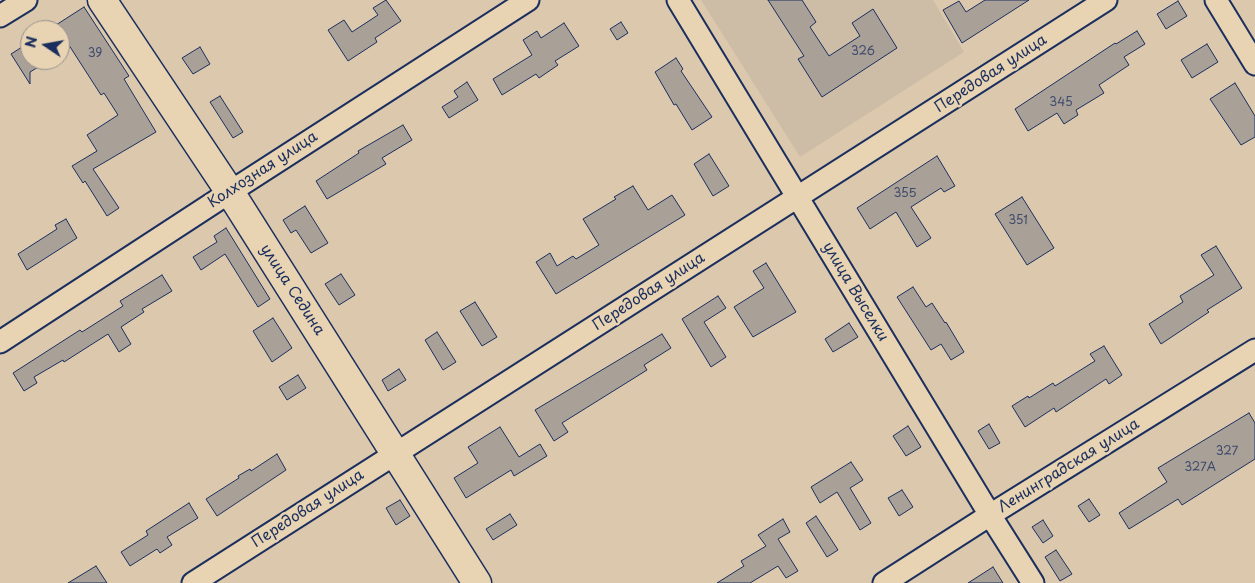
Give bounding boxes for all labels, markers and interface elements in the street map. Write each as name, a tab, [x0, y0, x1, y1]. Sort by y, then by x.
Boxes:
north arrow	[20, 20, 70, 70]
street label: Передовая улица	[932, 31, 1050, 117]
text: N	[19, 34, 42, 50]
house number: 326	[851, 45, 875, 59]
house number: 39	[88, 47, 102, 61]
house number: 345	[1049, 96, 1073, 110]
street label: Колхозная улица	[205, 128, 321, 212]
house number: 355	[893, 187, 917, 201]
house number: 351	[1008, 214, 1028, 228]
street label: улица Выселки	[818, 239, 892, 345]
street label: улица Седина	[256, 241, 328, 339]
street label: Передовая улица	[590, 249, 708, 335]
street label: Ленинградская улица	[995, 415, 1143, 517]
house number: 327	[1216, 445, 1238, 459]
house number: 327А	[1184, 461, 1216, 475]
street label: Передовая улица	[249, 466, 367, 552]

